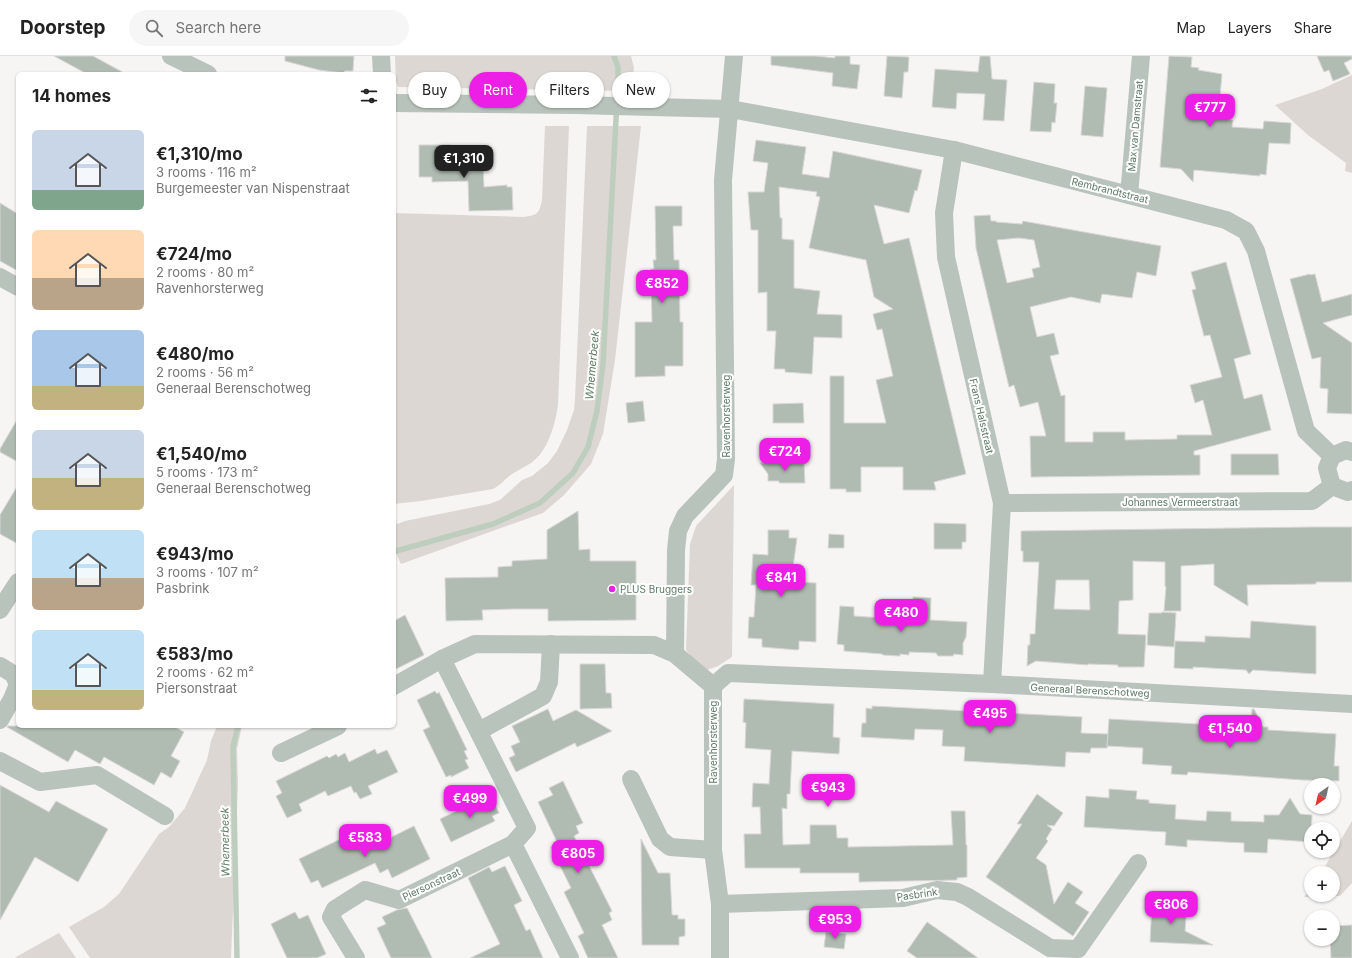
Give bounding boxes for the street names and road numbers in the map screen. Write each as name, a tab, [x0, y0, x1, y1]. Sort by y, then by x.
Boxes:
street label: Max van Damstraat	[1125, 79, 1145, 172]
street label: Rembrandtstraat	[1070, 175, 1150, 205]
street label: Ravenhorsterweg	[720, 375, 732, 457]
street label: Frans Halsstraat	[968, 377, 997, 455]
street label: Johannes Vermeerstraat	[1122, 496, 1239, 508]
street label: Generaal Berenschotweg	[1030, 681, 1150, 699]
street label: Ravenhorsterweg	[707, 701, 719, 783]
street label: Piersonstraat	[400, 865, 462, 903]
street label: Pasbrink	[896, 885, 939, 903]

